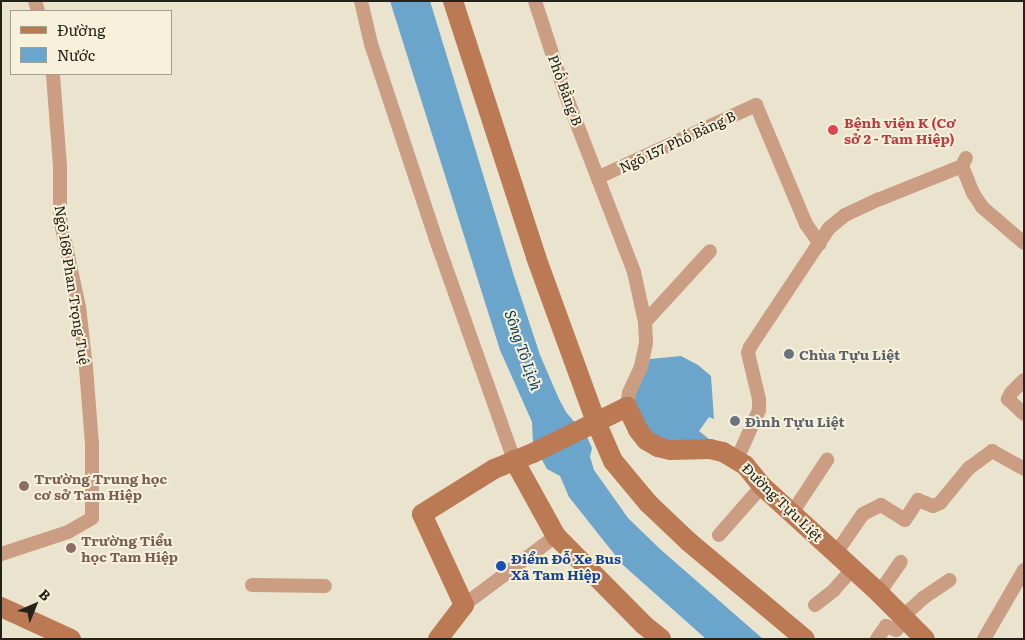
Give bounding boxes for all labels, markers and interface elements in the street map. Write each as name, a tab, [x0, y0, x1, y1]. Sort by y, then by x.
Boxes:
legend	[10, 10, 172, 75]
text: Đường	[57, 18, 106, 41]
text: Nước	[57, 43, 95, 66]
street label: Phố Bằng B	[545, 52, 587, 128]
street label: Ngõ 157 Phố Bằng B	[616, 107, 738, 175]
place label: Bệnh viện K (Cơ sở 2 - Tam Hiệp)	[844, 114, 956, 146]
marker: Bệnh viện K (Cơ sở 2 - Tam Hiệp)	[826, 123, 840, 137]
street label: Ngõ 168 Phan Trọng Tuệ	[52, 204, 94, 366]
water label: Sông Tô Lịch	[502, 308, 546, 392]
place label: Chùa Tựu Liệt	[799, 346, 900, 362]
marker: Chùa Tựu Liệt	[783, 348, 795, 360]
place label: Đình Tựu Liệt	[745, 413, 845, 429]
marker: Đình Tựu Liệt	[729, 415, 741, 427]
street label: Đường Tựu Liệt	[739, 459, 827, 545]
place label: Trường Trung học cơ sở Tam Hiệp	[34, 470, 167, 502]
marker: Trường Trung học cơ sở Tam Hiệp	[18, 480, 30, 492]
place label: Trường Tiểu học Tam Hiệp	[81, 532, 178, 564]
marker: Trường Tiểu học Tam Hiệp	[65, 542, 77, 554]
place label: Điểm Đỗ Xe Bus Xã Tam Hiệp	[511, 550, 621, 582]
marker: Điểm Đỗ Xe Bus Xã Tam Hiệp	[495, 560, 507, 572]
north arrow	[10, 580, 60, 630]
text: B	[35, 584, 56, 605]

